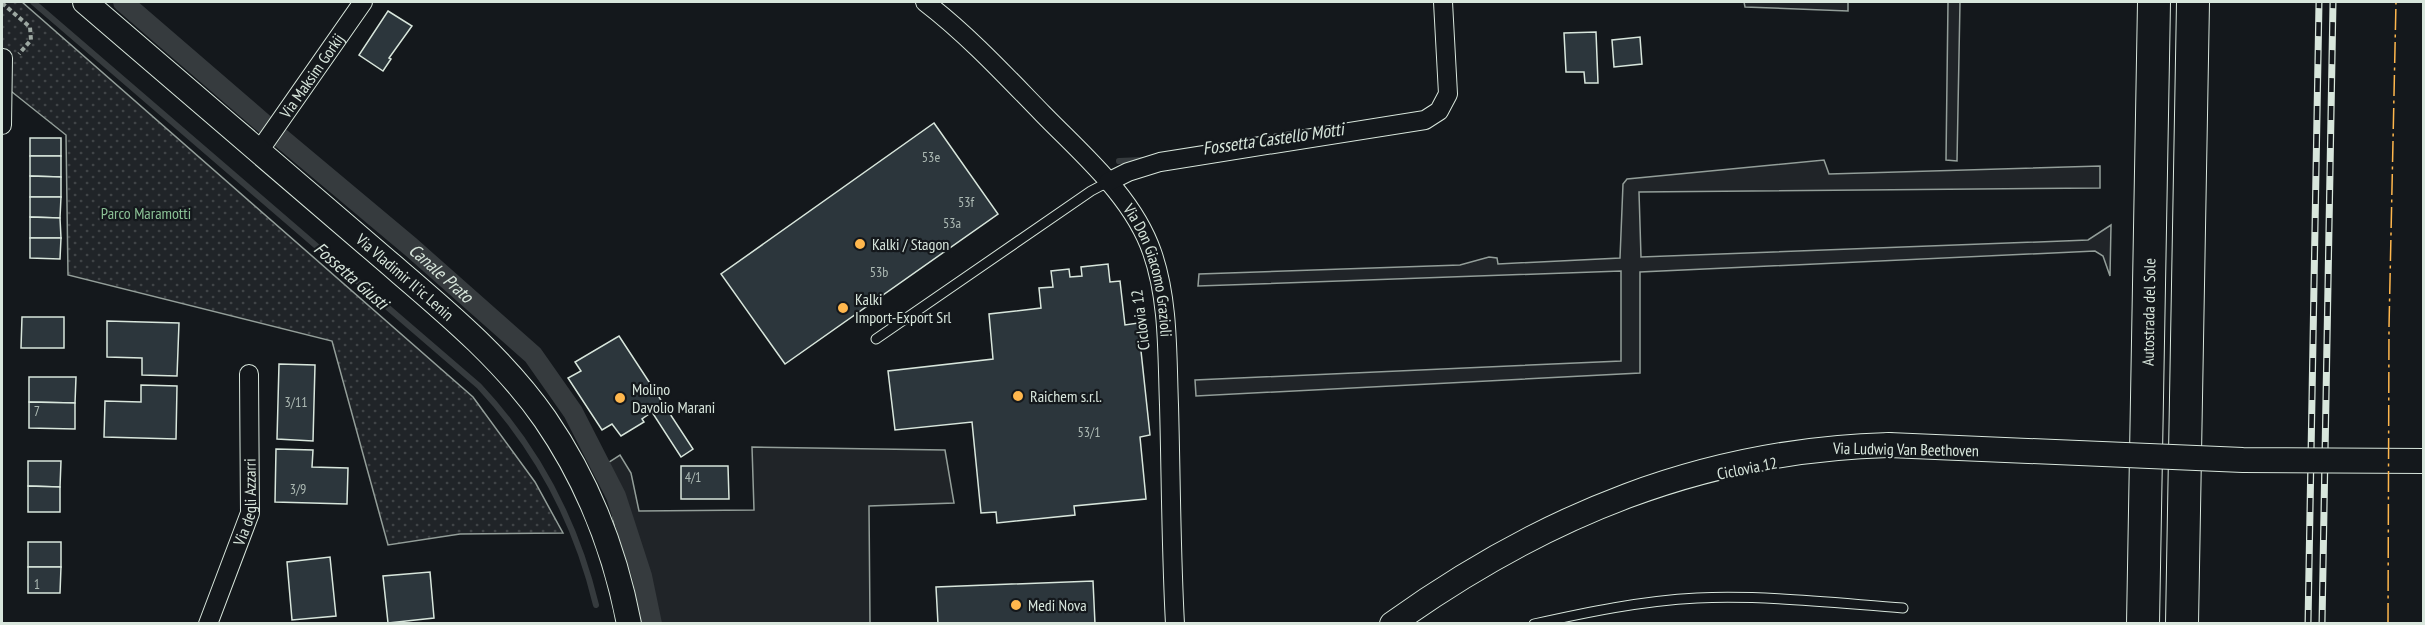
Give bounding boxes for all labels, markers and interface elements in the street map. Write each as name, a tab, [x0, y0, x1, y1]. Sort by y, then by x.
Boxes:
street label: Via Maksim Gorkij	[275, 29, 348, 123]
water label: Fossetta Castello Motti	[1201, 117, 1347, 160]
house number: 53e	[922, 148, 940, 166]
house number: 53f	[958, 193, 974, 211]
street label: Via Don Giacomo Grazioli	[1119, 199, 1177, 338]
park label: Parco Maramotti	[101, 203, 191, 223]
house number: 53a	[943, 214, 961, 232]
street label: Via Vladimir Il'ic Lenin	[351, 229, 458, 325]
place label: Kalki / Stagon	[872, 234, 949, 254]
water label: Fossetta Giusti	[309, 237, 395, 316]
marker: Kalki / Stagon	[853, 237, 867, 251]
water label: Canale Prato	[404, 239, 479, 308]
street label: Autostrada del Sole	[2138, 258, 2159, 366]
house number: 53b	[870, 263, 888, 281]
place label: Kalki Import-Export Srl	[855, 289, 952, 327]
street label: Ciclovia 12	[1126, 289, 1154, 351]
marker: Kalki Import-Export Srl	[836, 301, 850, 315]
place label: Molino Davolio Marani	[632, 379, 715, 417]
place label: Raichem s.r.l.	[1030, 386, 1102, 406]
marker: Raichem s.r.l.	[1011, 389, 1025, 403]
marker: Molino Davolio Marani	[613, 391, 627, 405]
house number: 3/11	[284, 393, 308, 411]
house number: 7	[34, 402, 40, 420]
house number: 53/1	[1077, 423, 1101, 441]
street label: Via Ludwig Van Beethoven	[1832, 438, 1979, 460]
street label: Ciclovia 12	[1715, 452, 1779, 484]
street label: Via degli Azzarri	[228, 458, 260, 549]
house number: 4/1	[685, 468, 701, 486]
house number: 3/9	[290, 480, 306, 498]
house number: 1	[34, 575, 40, 593]
place label: Medi Nova	[1028, 595, 1087, 615]
marker: Medi Nova	[1009, 598, 1023, 612]

